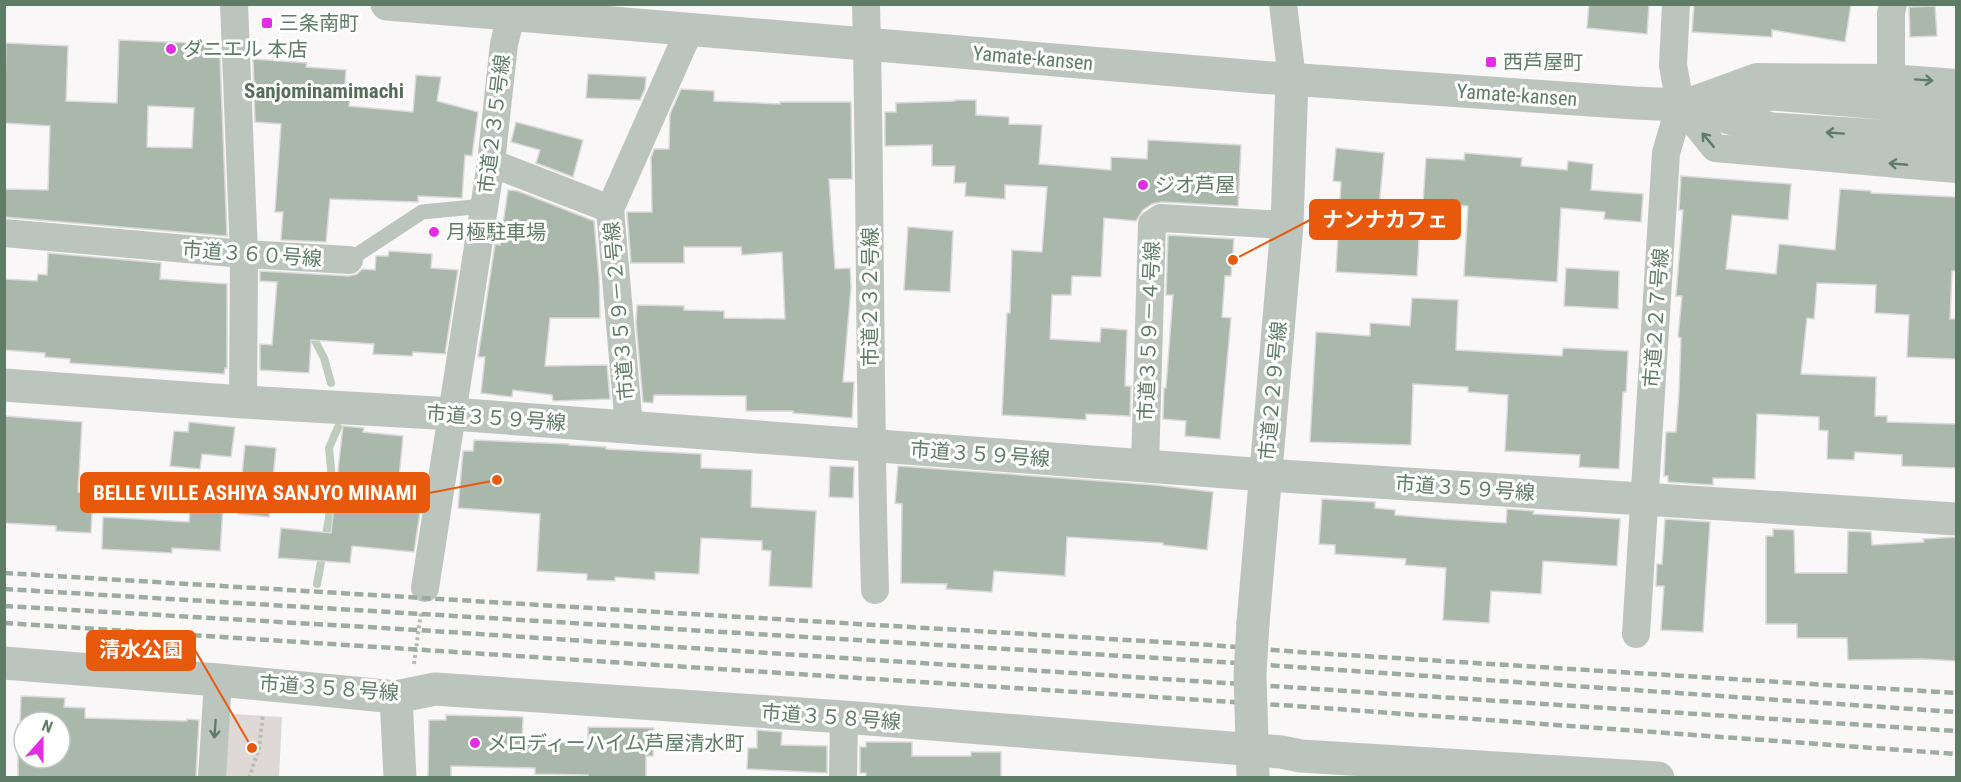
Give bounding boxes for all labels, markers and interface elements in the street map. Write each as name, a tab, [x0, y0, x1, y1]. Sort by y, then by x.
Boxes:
place label: 三条南町	[279, 11, 359, 35]
marker: 三条南町	[260, 16, 274, 30]
place label: ダニエル 本店	[183, 37, 308, 61]
street label: Yamate-kansen	[972, 41, 1094, 75]
marker: ダニエル 本店	[164, 42, 178, 56]
place label: 西芦屋町	[1503, 50, 1583, 74]
street label: 市道２３５号線	[474, 53, 514, 195]
marker: 西芦屋町	[1484, 55, 1498, 69]
one-way arrow	[1913, 75, 1933, 86]
district label: Sanjominamimachi	[244, 79, 404, 103]
street label: Yamate-kansen	[1456, 79, 1578, 111]
one-way arrow	[1826, 128, 1846, 139]
one-way arrow	[1701, 133, 1715, 148]
one-way arrow	[1889, 158, 1909, 169]
place label: ジオ芦屋	[1155, 173, 1235, 197]
marker: ジオ芦屋	[1136, 178, 1150, 192]
callout: ナンナカフェ	[1310, 200, 1460, 239]
text: ナンナカフェ	[1322, 208, 1448, 232]
place label: 月極駐車場	[446, 220, 546, 244]
street label: 市道３５９－２号線	[599, 220, 639, 402]
marker: 月極駐車場	[427, 225, 441, 239]
street label: 市道２３２号線	[858, 227, 882, 367]
street label: 市道３６０号線	[181, 237, 323, 271]
street label: 市道３５９－４号線	[1134, 241, 1164, 421]
street label: 市道２２７号線	[1639, 247, 1673, 389]
street label: 市道２２９号線	[1255, 320, 1291, 462]
street label: 市道３５９号線	[425, 401, 567, 435]
street label: 市道３５９号線	[909, 437, 1051, 471]
street label: 市道３５９号線	[1394, 471, 1536, 505]
callout: BELLE VILLE ASHIYA SANJYO MINAMI	[81, 473, 429, 512]
text: BELLE VILLE ASHIYA SANJYO MINAMI	[93, 481, 417, 505]
callout: 清水公園	[87, 631, 195, 670]
text: 清水公園	[99, 638, 183, 662]
street label: 市道３５８号線	[258, 671, 400, 705]
street label: 市道３５８号線	[760, 700, 902, 734]
north arrow	[12, 710, 72, 770]
text: N	[39, 716, 55, 737]
one-way arrow	[210, 718, 221, 738]
place label: メロディーハイム芦屋清水町	[487, 731, 744, 755]
marker: メロディーハイム芦屋清水町	[468, 736, 482, 750]

